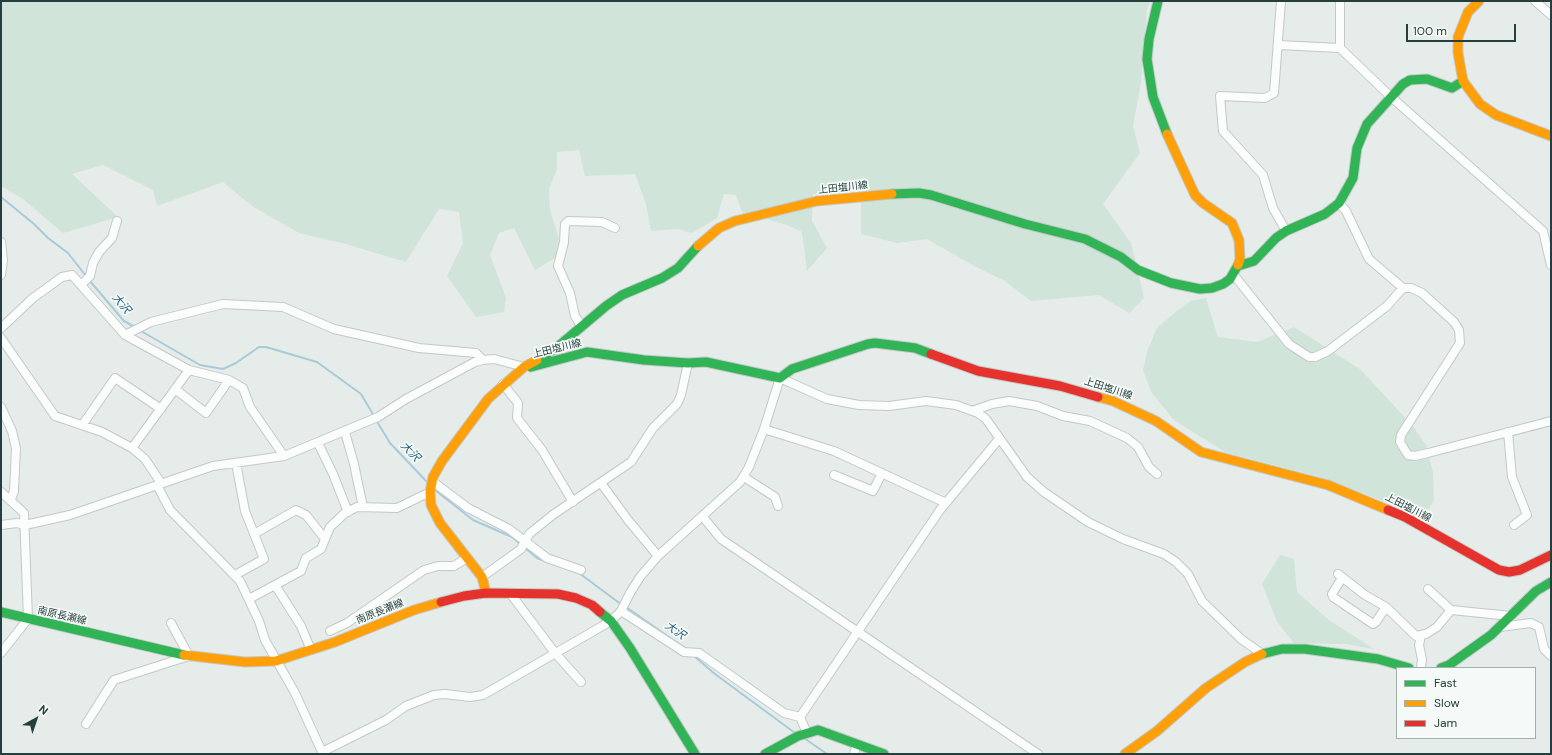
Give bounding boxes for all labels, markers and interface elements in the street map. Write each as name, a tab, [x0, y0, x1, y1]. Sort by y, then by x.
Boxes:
scale bar	[1408, 16, 1518, 42]
text: 100 m	[1413, 23, 1447, 39]
street label: 上田塩川線	[818, 179, 868, 197]
water label: 大沢	[109, 291, 133, 317]
street label: 上田塩川線	[531, 337, 583, 361]
street label: 上田塩川線	[1082, 376, 1134, 402]
water label: 大沢	[398, 440, 422, 464]
street label: 上田塩川線	[1383, 491, 1433, 525]
street label: 南原長瀬線	[355, 597, 405, 627]
street label: 南原長瀬線	[36, 605, 88, 627]
water label: 大沢	[662, 619, 688, 643]
legend	[1396, 667, 1536, 739]
text: Fast	[1434, 675, 1457, 691]
text: Slow	[1434, 695, 1460, 711]
north arrow	[16, 699, 56, 739]
text: N	[36, 702, 51, 718]
text: Jam	[1434, 715, 1457, 731]

